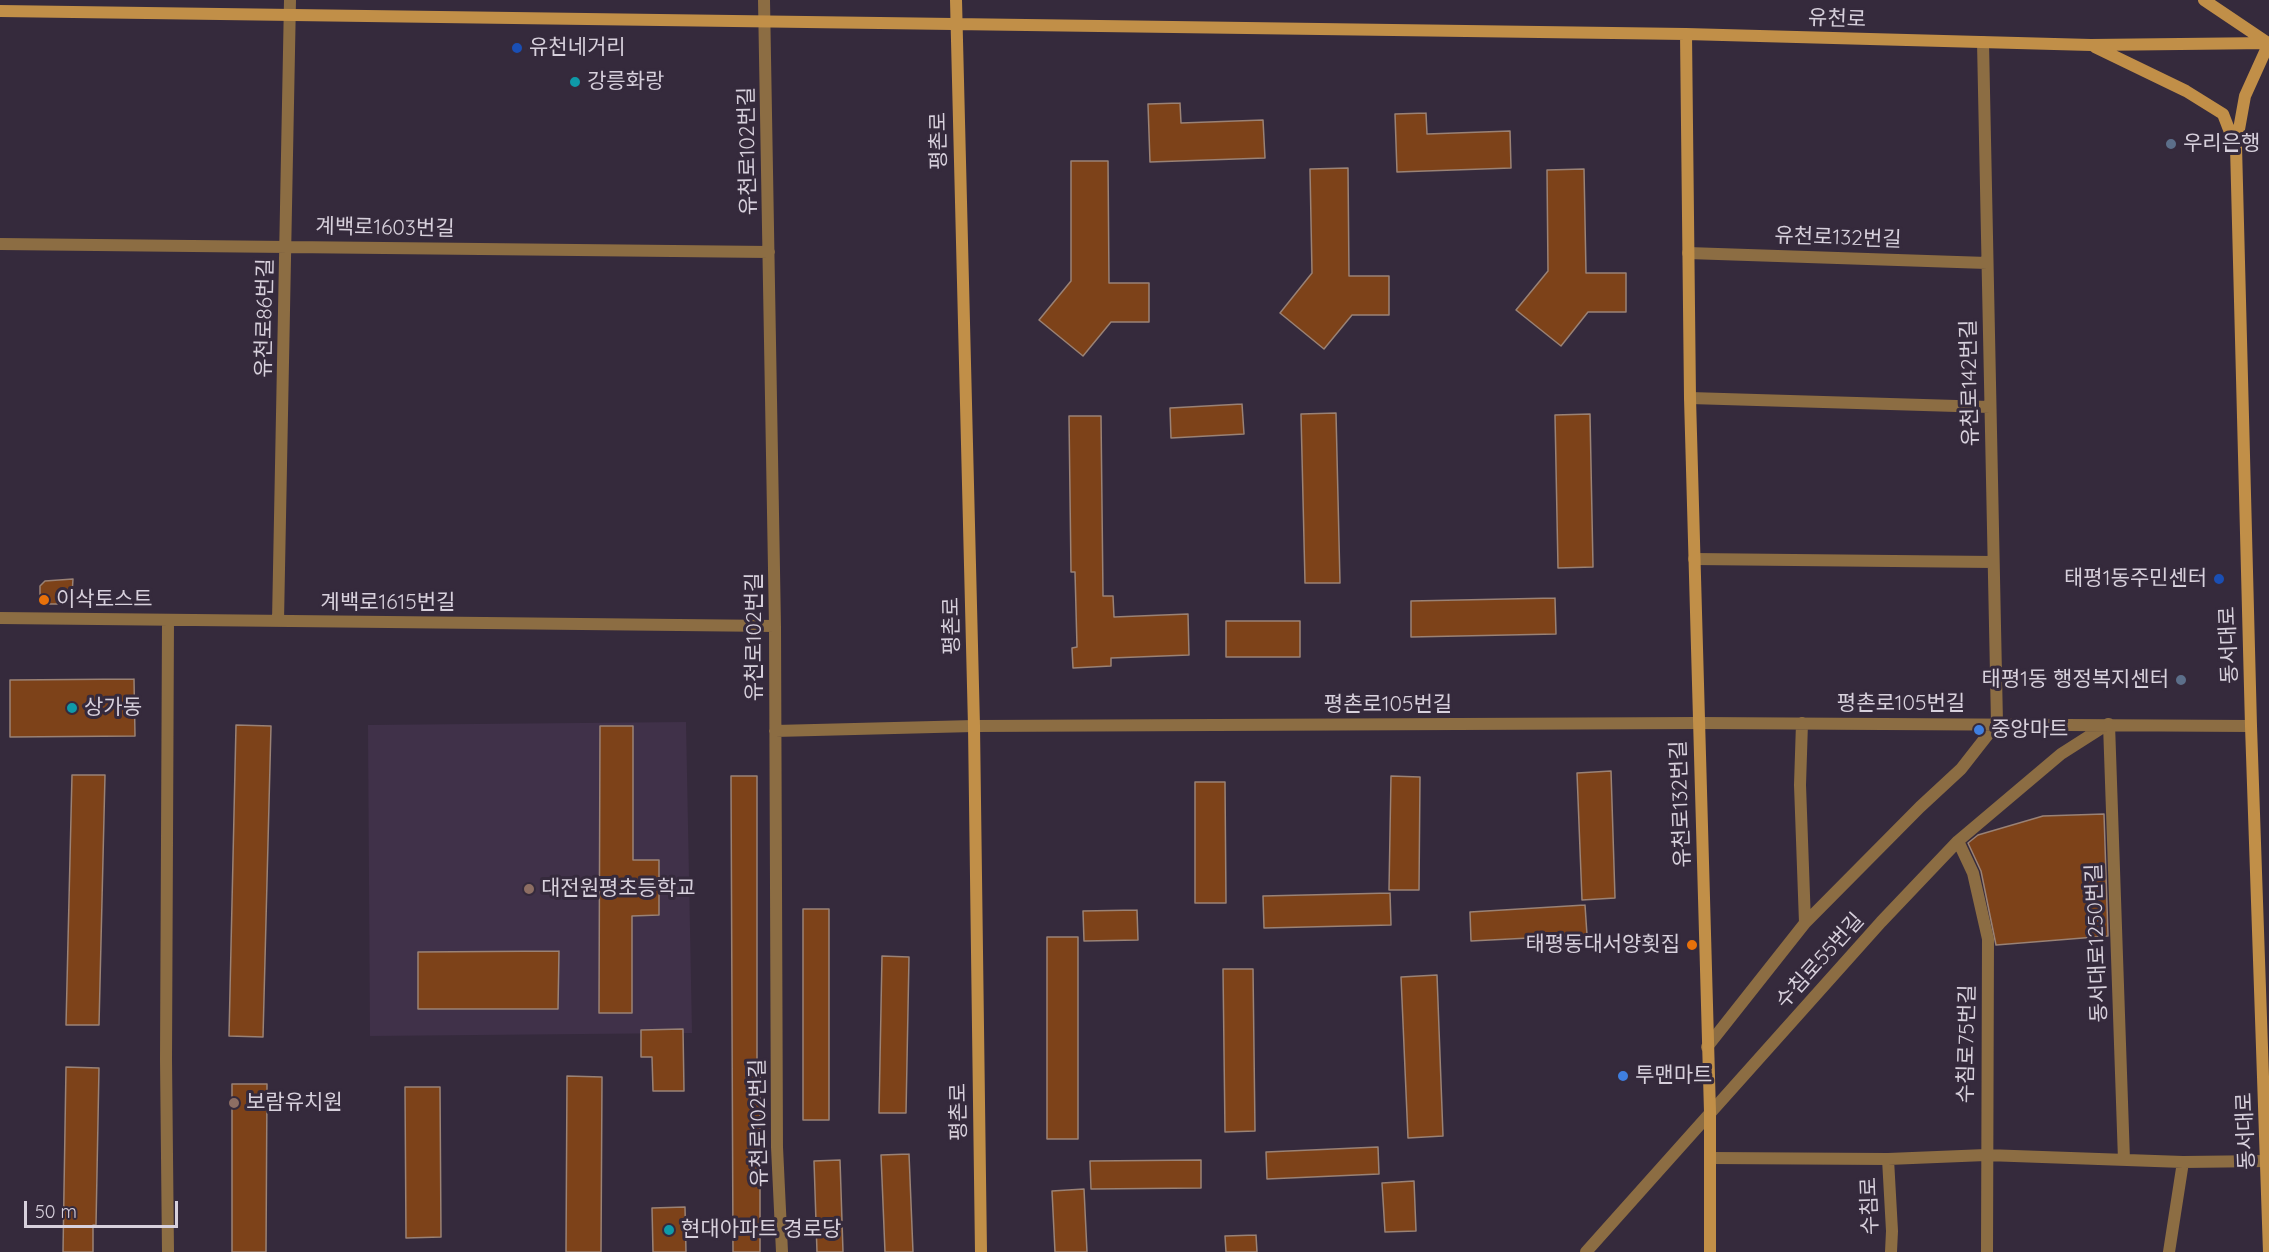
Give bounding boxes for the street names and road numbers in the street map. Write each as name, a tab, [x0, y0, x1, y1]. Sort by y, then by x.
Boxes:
street label: 유천로	[1808, 5, 1866, 33]
street label: 유천로102번길	[734, 87, 762, 215]
street label: 평촌로	[926, 112, 952, 170]
street label: 계백로1603번길	[315, 214, 455, 242]
street label: 유천로132번길	[1774, 223, 1902, 253]
street label: 유천로86번길	[251, 258, 279, 378]
street label: 유천로142번길	[1956, 319, 1984, 447]
street label: 유천로102번길	[742, 573, 768, 701]
street label: 계백로1615번길	[321, 590, 455, 616]
street label: 평촌로	[939, 597, 965, 655]
street label: 동서대로	[2215, 606, 2243, 684]
street label: 평촌로105번길	[1837, 691, 1965, 717]
street label: 평촌로105번길	[1324, 692, 1452, 718]
street label: 유천로132번길	[1666, 740, 1696, 868]
street label: 동서대로1250번길	[2082, 863, 2112, 1023]
street label: 수침로55번길	[1771, 908, 1869, 1014]
street label: 수침로75번길	[1953, 984, 1981, 1104]
street label: 유천로102번길	[745, 1059, 773, 1187]
street label: 평촌로	[946, 1083, 972, 1141]
street label: 동서대로	[2232, 1092, 2260, 1170]
street label: 수침로	[1856, 1177, 1884, 1235]

